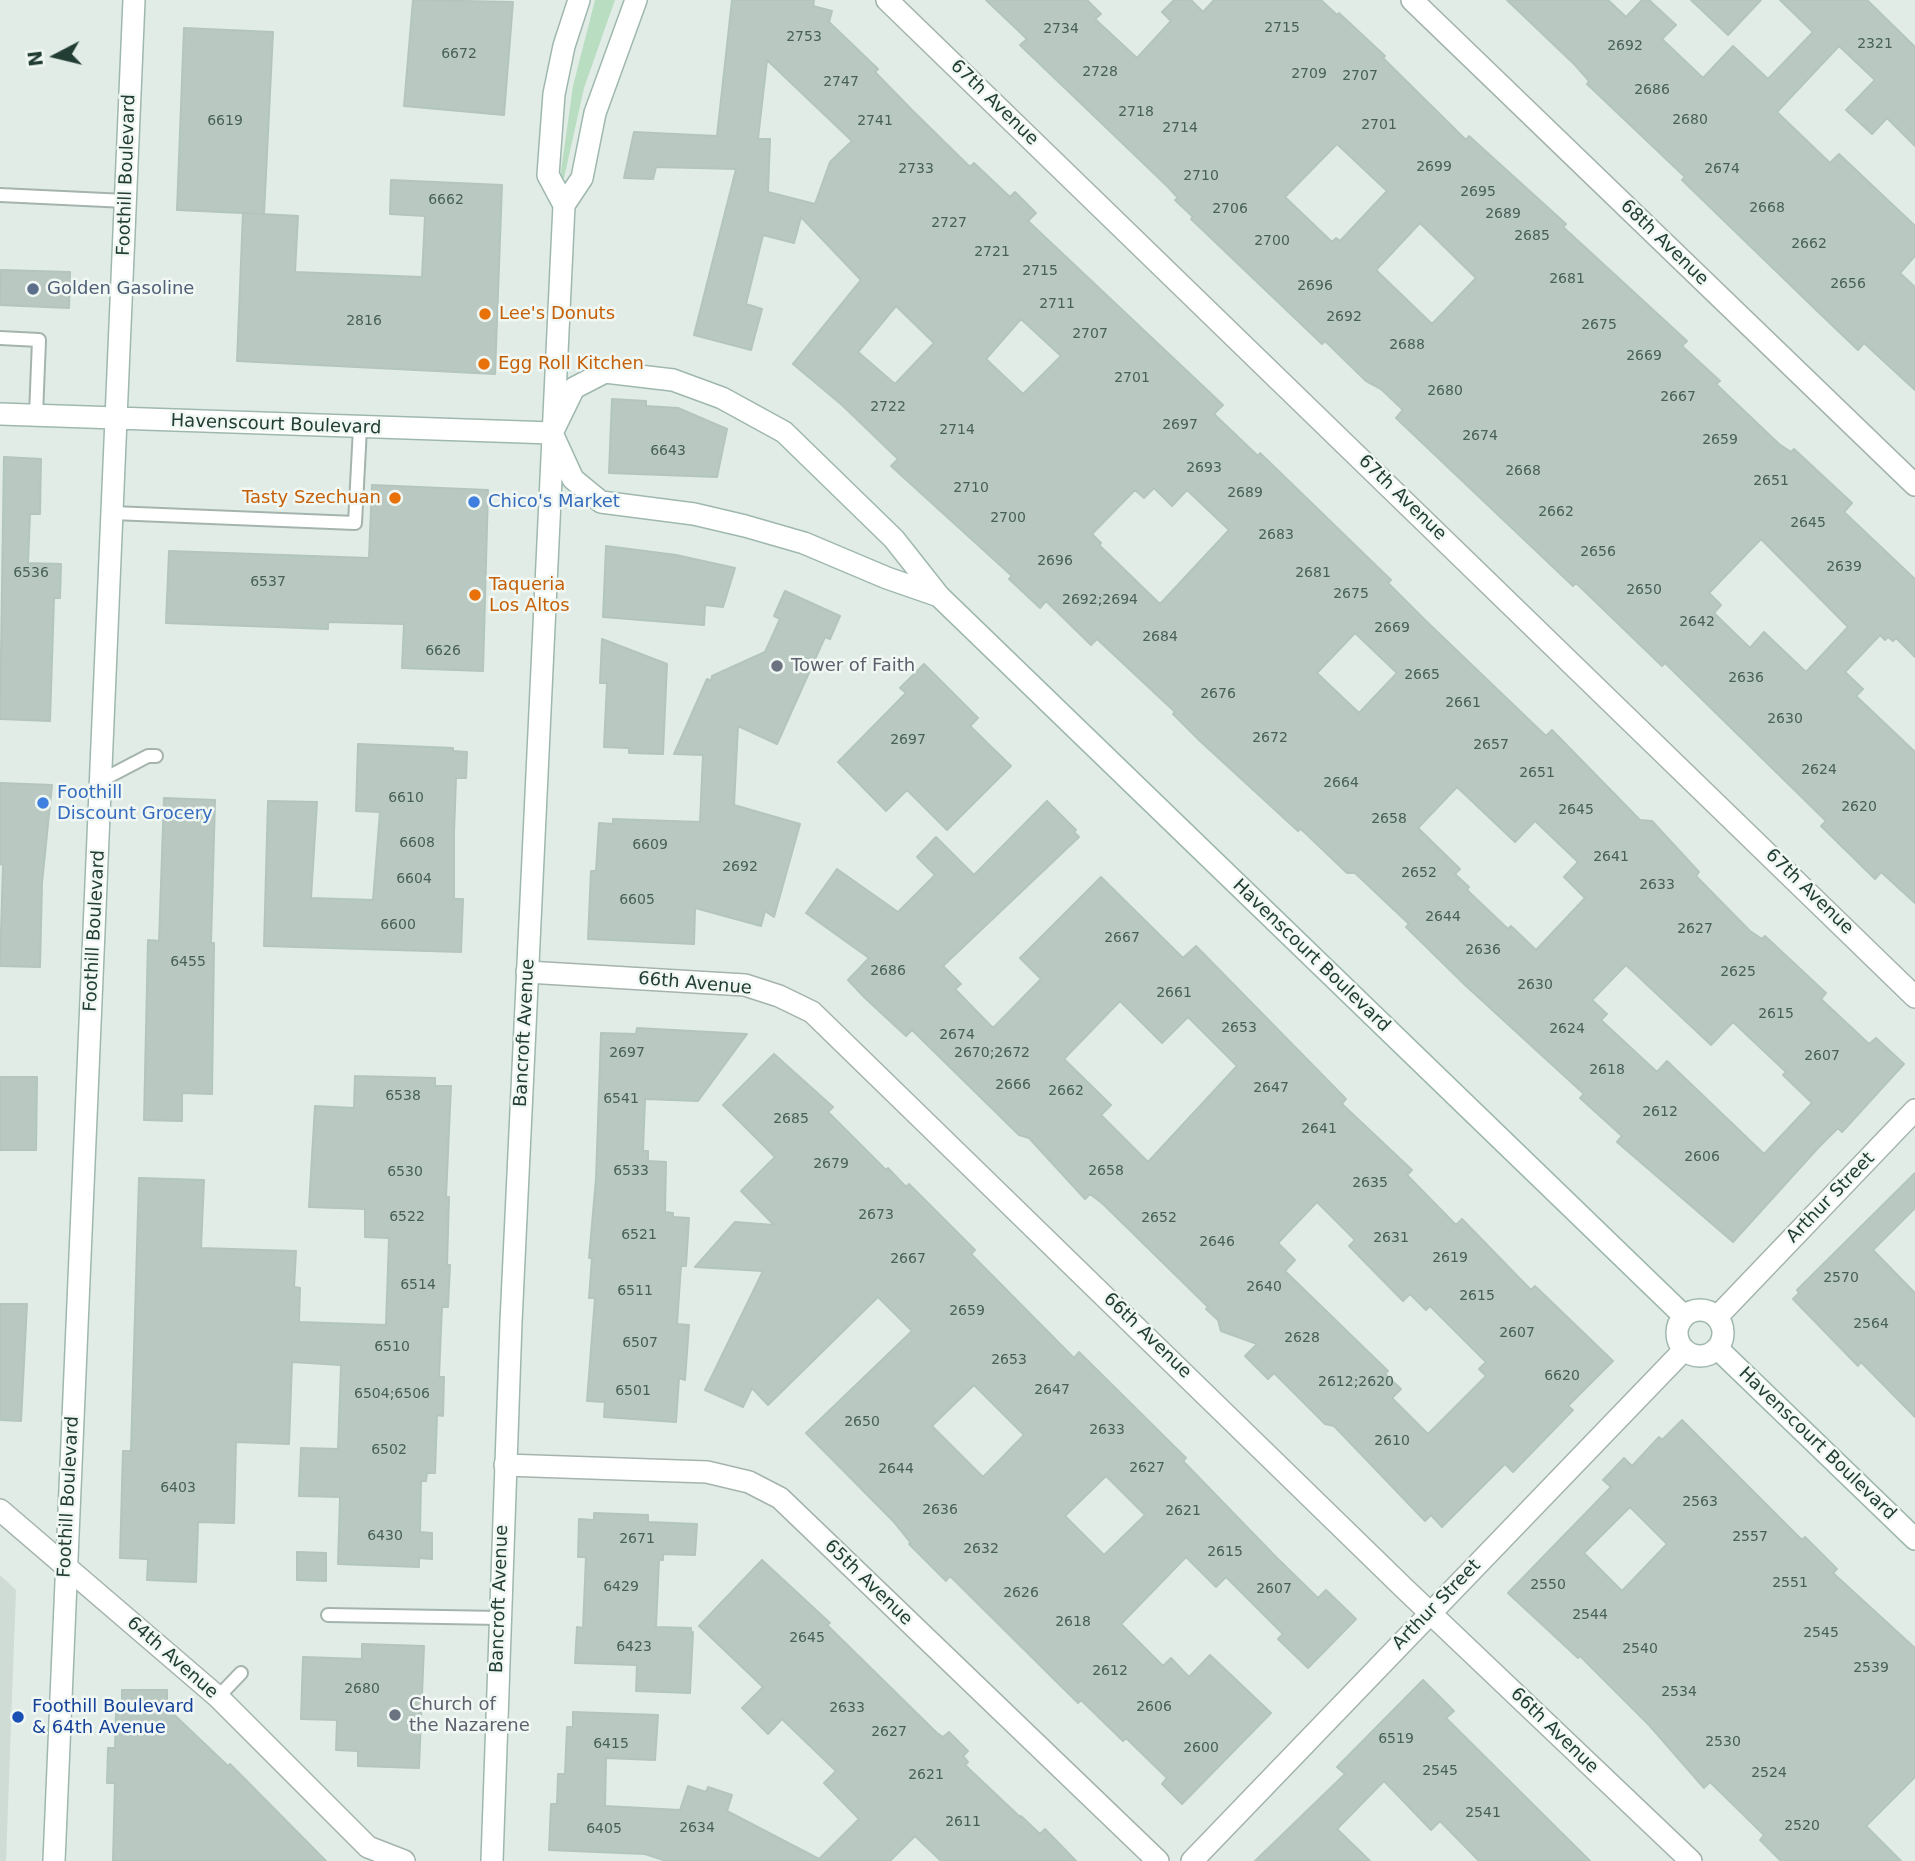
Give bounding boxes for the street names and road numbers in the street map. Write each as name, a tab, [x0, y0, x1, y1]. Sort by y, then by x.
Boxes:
street label: 67th Avenue	[946, 56, 1042, 150]
street label: Foothill Boulevard	[113, 94, 141, 256]
street label: 68th Avenue	[1616, 196, 1712, 290]
street label: Havenscourt Boulevard	[170, 411, 382, 439]
street label: 67th Avenue	[1354, 451, 1450, 545]
street label: 67th Avenue	[1761, 845, 1857, 939]
street label: Foothill Boulevard	[80, 850, 110, 1012]
street label: Havenscourt Boulevard	[1228, 875, 1394, 1037]
street label: Bancroft Avenue	[510, 958, 540, 1108]
street label: 66th Avenue	[637, 968, 753, 1000]
street label: Arthur Street	[1782, 1148, 1880, 1248]
street label: 66th Avenue	[1099, 1289, 1195, 1383]
street label: Havenscourt Boulevard	[1734, 1363, 1900, 1525]
street label: Foothill Boulevard	[54, 1416, 84, 1578]
street label: Bancroft Avenue	[487, 1524, 513, 1674]
street label: 65th Avenue	[820, 1536, 916, 1630]
street label: Arthur Street	[1388, 1555, 1486, 1655]
street label: 64th Avenue	[122, 1612, 222, 1704]
street label: 66th Avenue	[1506, 1684, 1602, 1778]

